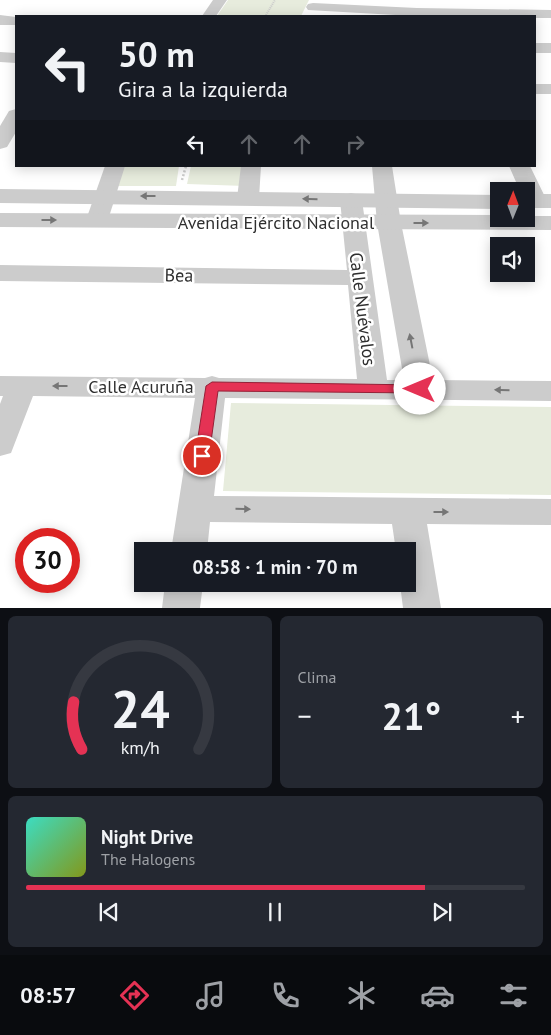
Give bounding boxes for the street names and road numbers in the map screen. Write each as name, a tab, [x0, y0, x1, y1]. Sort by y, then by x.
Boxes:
street label: Avenida Ejército Nacional	[178, 211, 375, 234]
street label: Calle Nuévalos	[345, 251, 381, 367]
street label: Bea	[165, 263, 193, 287]
street label: Calle Acuruña	[88, 375, 194, 398]

